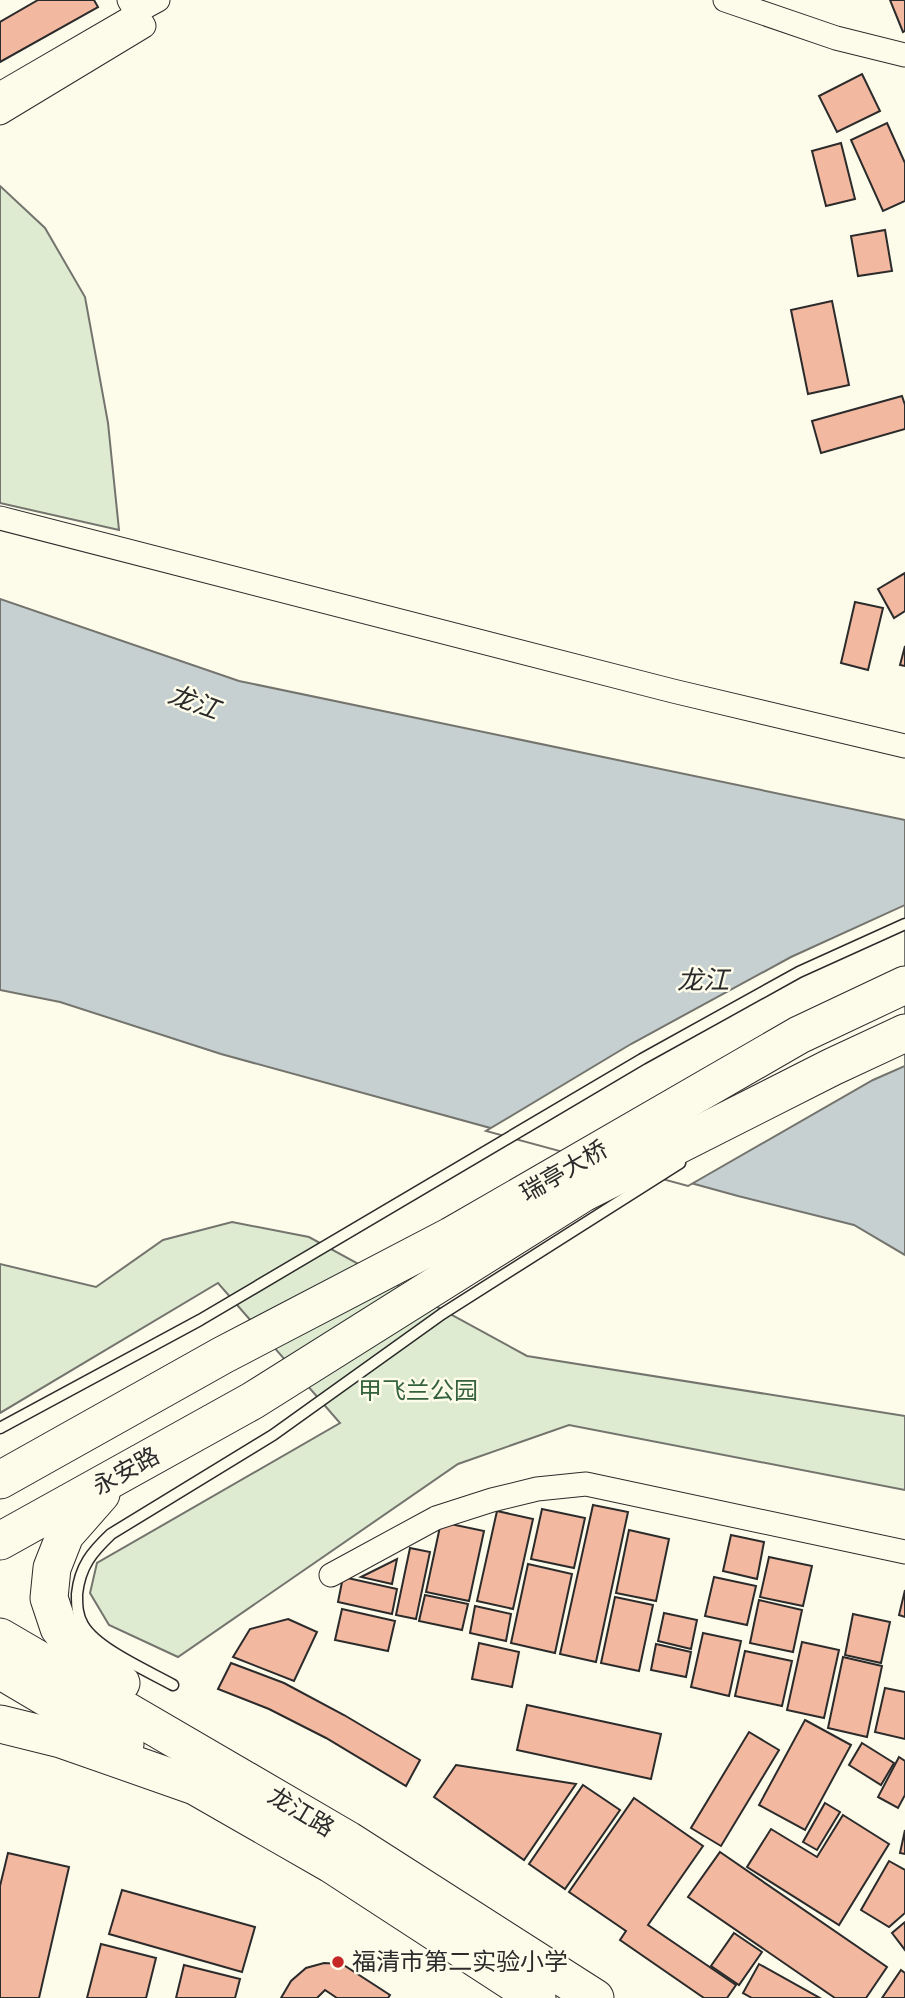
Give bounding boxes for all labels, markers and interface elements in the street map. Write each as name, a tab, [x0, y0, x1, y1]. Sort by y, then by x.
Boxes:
water label: 龙江	[164, 679, 226, 727]
water label: 龙江	[677, 965, 732, 996]
street label: 瑞亭大桥	[515, 1135, 613, 1207]
park label: 甲飞兰公园	[358, 1377, 478, 1405]
street label: 永安路	[88, 1441, 164, 1501]
street label: 龙江路	[263, 1781, 339, 1843]
place label: 福清市第二实验小学	[352, 1948, 568, 1976]
marker: 福清市第二实验小学	[330, 1954, 346, 1970]

